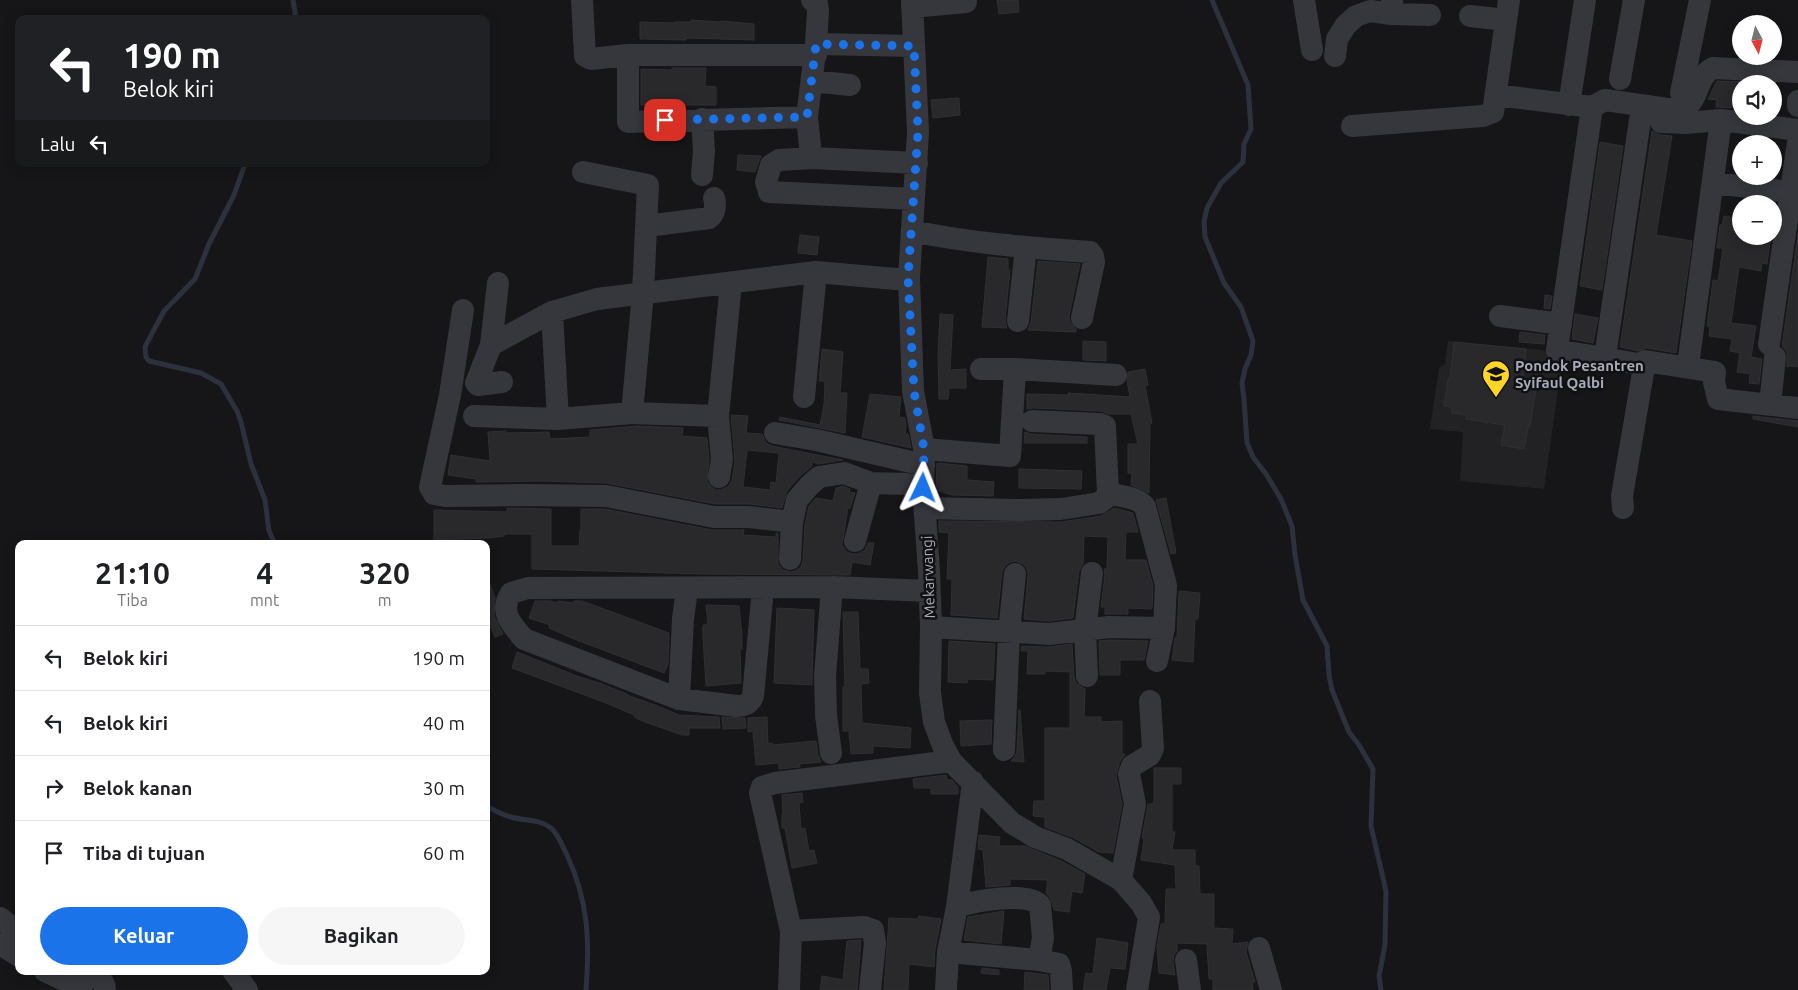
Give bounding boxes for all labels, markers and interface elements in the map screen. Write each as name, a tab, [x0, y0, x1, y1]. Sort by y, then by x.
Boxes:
north arrow	[1732, 15, 1782, 65]
map controls	[1732, 15, 1782, 245]
icon: left	[40, 35, 105, 100]
text: 190 m	[123, 35, 221, 75]
button: sound	[1732, 75, 1782, 125]
text: Belok kiri	[123, 76, 214, 101]
pin	[644, 99, 686, 141]
icon: arrive	[651, 106, 679, 134]
icon: left	[85, 130, 113, 158]
text: Lalu	[40, 133, 75, 155]
button: +	[1732, 135, 1782, 185]
button: −	[1732, 195, 1782, 245]
place label: Pondok Pesantren Syifaul Qalbi	[1515, 357, 1644, 391]
school or university icon: Pondok Pesantren Syifaul Qalbi	[1481, 359, 1511, 398]
position arrow	[896, 461, 948, 513]
street label: Mekarwangi	[918, 535, 938, 619]
text: 21:10	[95, 556, 170, 590]
text: 4	[256, 556, 273, 590]
text: 320	[359, 556, 410, 590]
text: Tiba	[117, 591, 148, 609]
text: mnt	[250, 591, 279, 609]
text: m	[378, 591, 392, 609]
icon: left	[40, 644, 68, 672]
text: Belok kiri	[83, 647, 168, 669]
text: 190 m	[412, 647, 465, 669]
icon: left	[40, 709, 68, 737]
text: Belok kiri	[83, 712, 168, 734]
text: 40 m	[423, 712, 465, 734]
icon: right	[40, 774, 68, 802]
text: Belok kanan	[83, 777, 192, 799]
text: 30 m	[423, 777, 465, 799]
icon: arrive	[40, 839, 68, 867]
text: Tiba di tujuan	[83, 842, 205, 864]
text: 60 m	[423, 842, 465, 864]
button: Keluar	[40, 907, 248, 965]
button: Bagikan	[258, 907, 465, 965]

